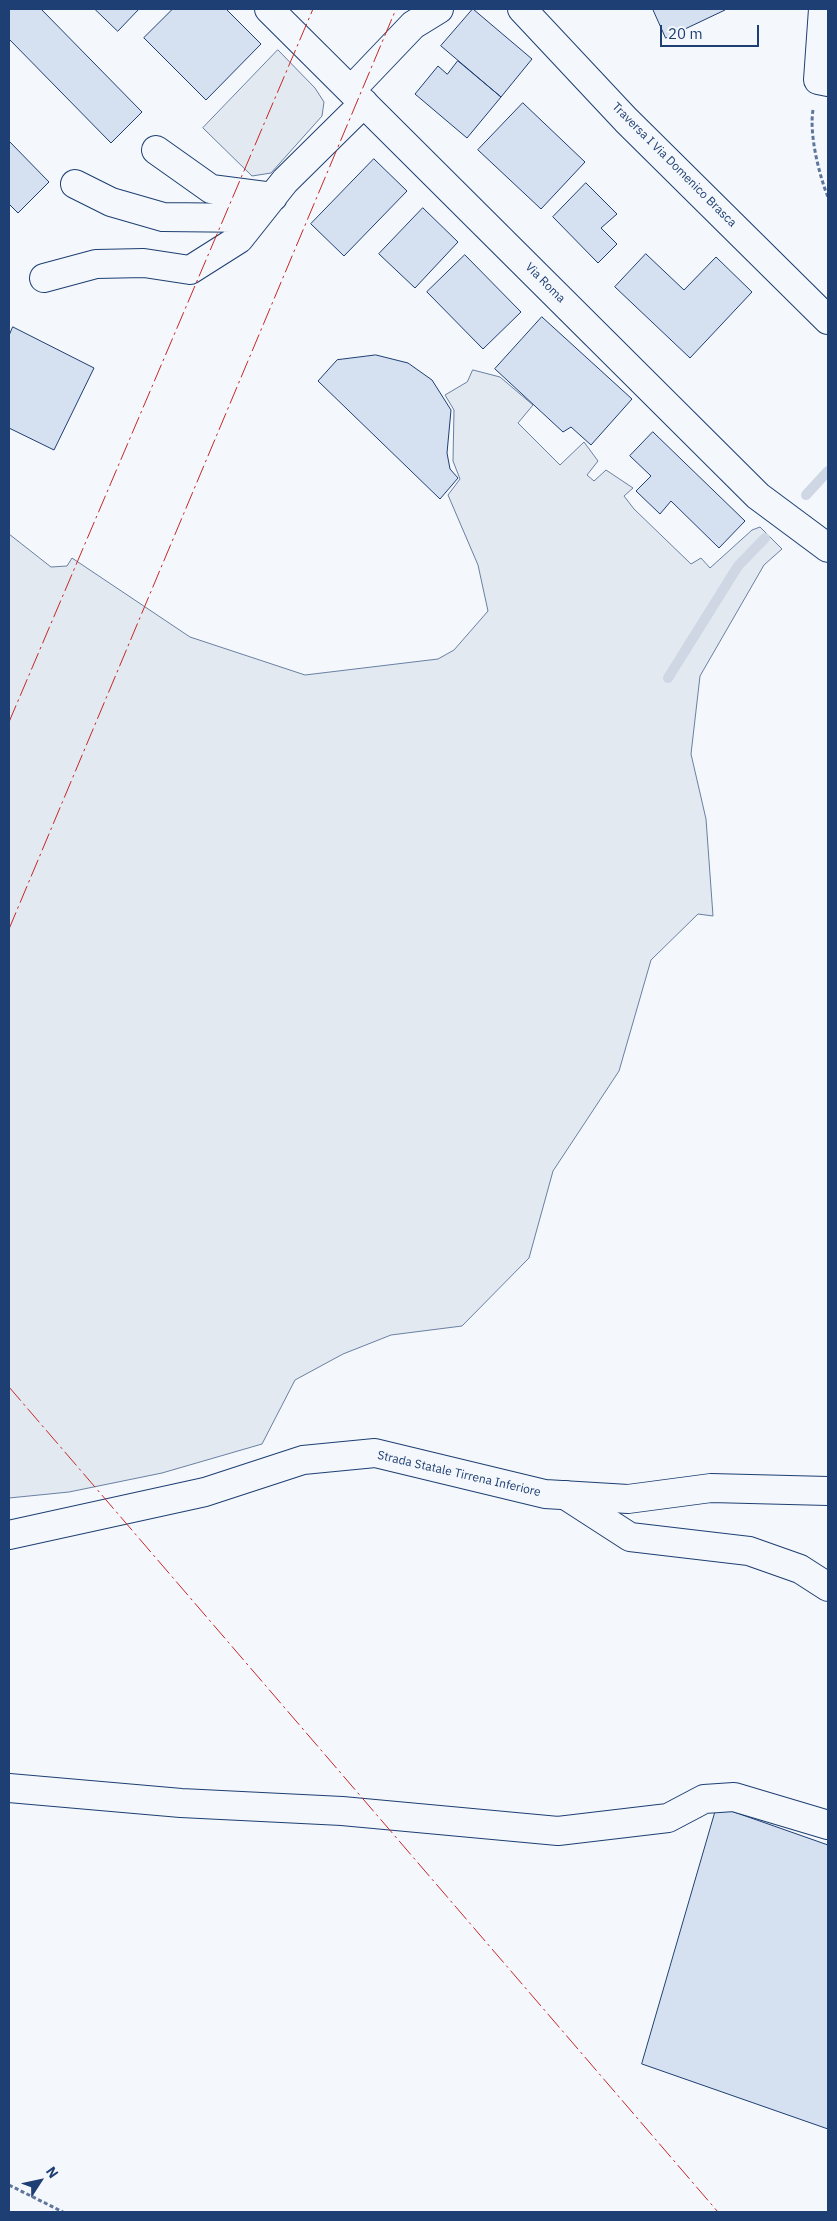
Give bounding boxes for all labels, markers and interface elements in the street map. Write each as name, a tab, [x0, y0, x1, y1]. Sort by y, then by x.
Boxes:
scale bar	[662, 15, 761, 47]
text: 20 m	[668, 24, 703, 43]
street label: Traversa I Via Domenico Brasca	[609, 100, 739, 230]
street label: Via Roma	[522, 260, 568, 306]
street label: Strada Statale Tirrena Inferiore	[376, 1448, 542, 1500]
north arrow	[15, 2156, 65, 2206]
text: N	[42, 2163, 63, 2182]

